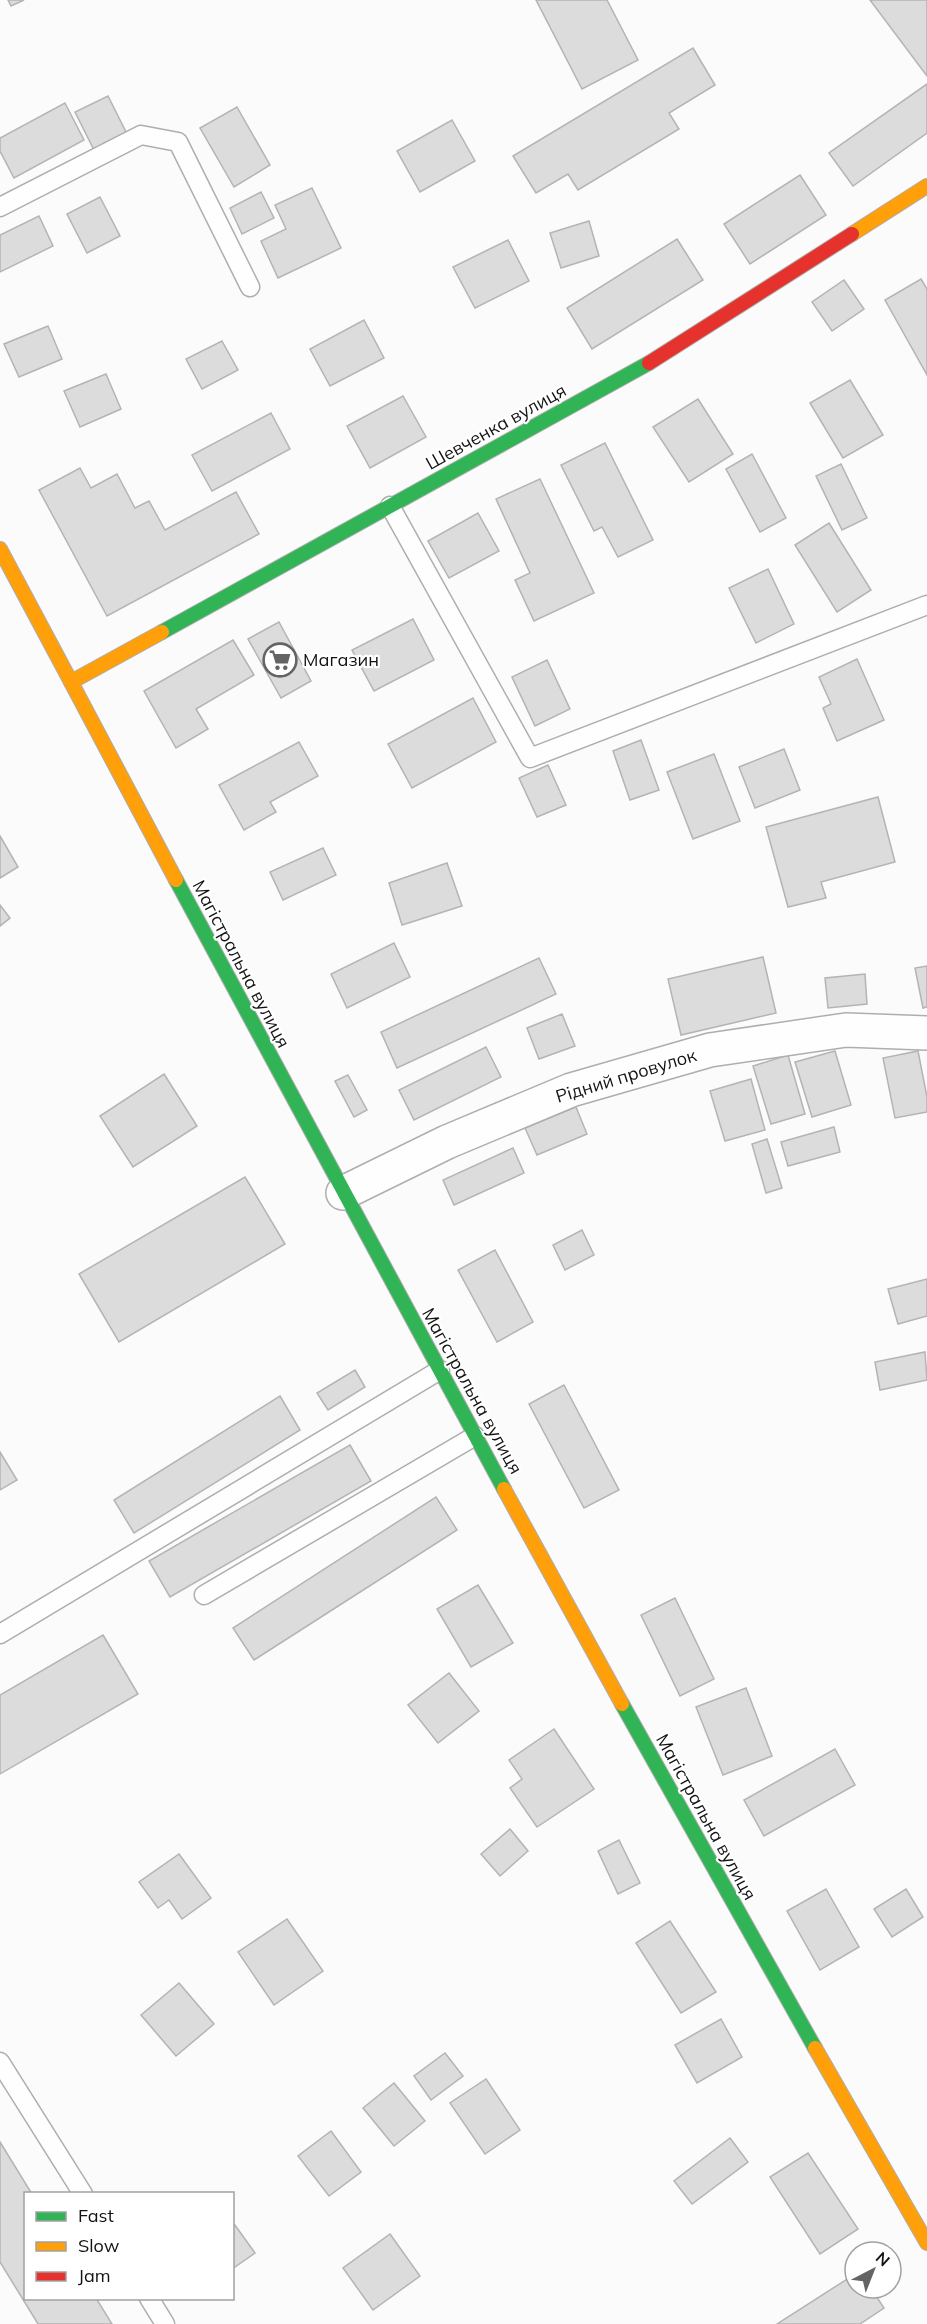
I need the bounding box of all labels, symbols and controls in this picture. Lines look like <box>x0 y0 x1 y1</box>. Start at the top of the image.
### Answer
street label: Шевченка вулиця <box>421 378 570 475</box>
supermarket icon: Магазин <box>262 642 298 678</box>
place label: Магазин <box>303 648 379 671</box>
street label: Магістральна вулиця <box>188 876 295 1051</box>
street label: Рідний провулок <box>553 1043 699 1108</box>
street label: Магістральна вулиця <box>417 1304 528 1478</box>
street label: Магістральна вулиця <box>651 1730 762 1904</box>
legend <box>24 2192 234 2300</box>
text: Fast <box>78 2204 114 2227</box>
text: Slow <box>78 2234 120 2257</box>
north arrow <box>843 2240 903 2300</box>
text: N <box>872 2247 894 2270</box>
text: Jam <box>78 2264 111 2287</box>

